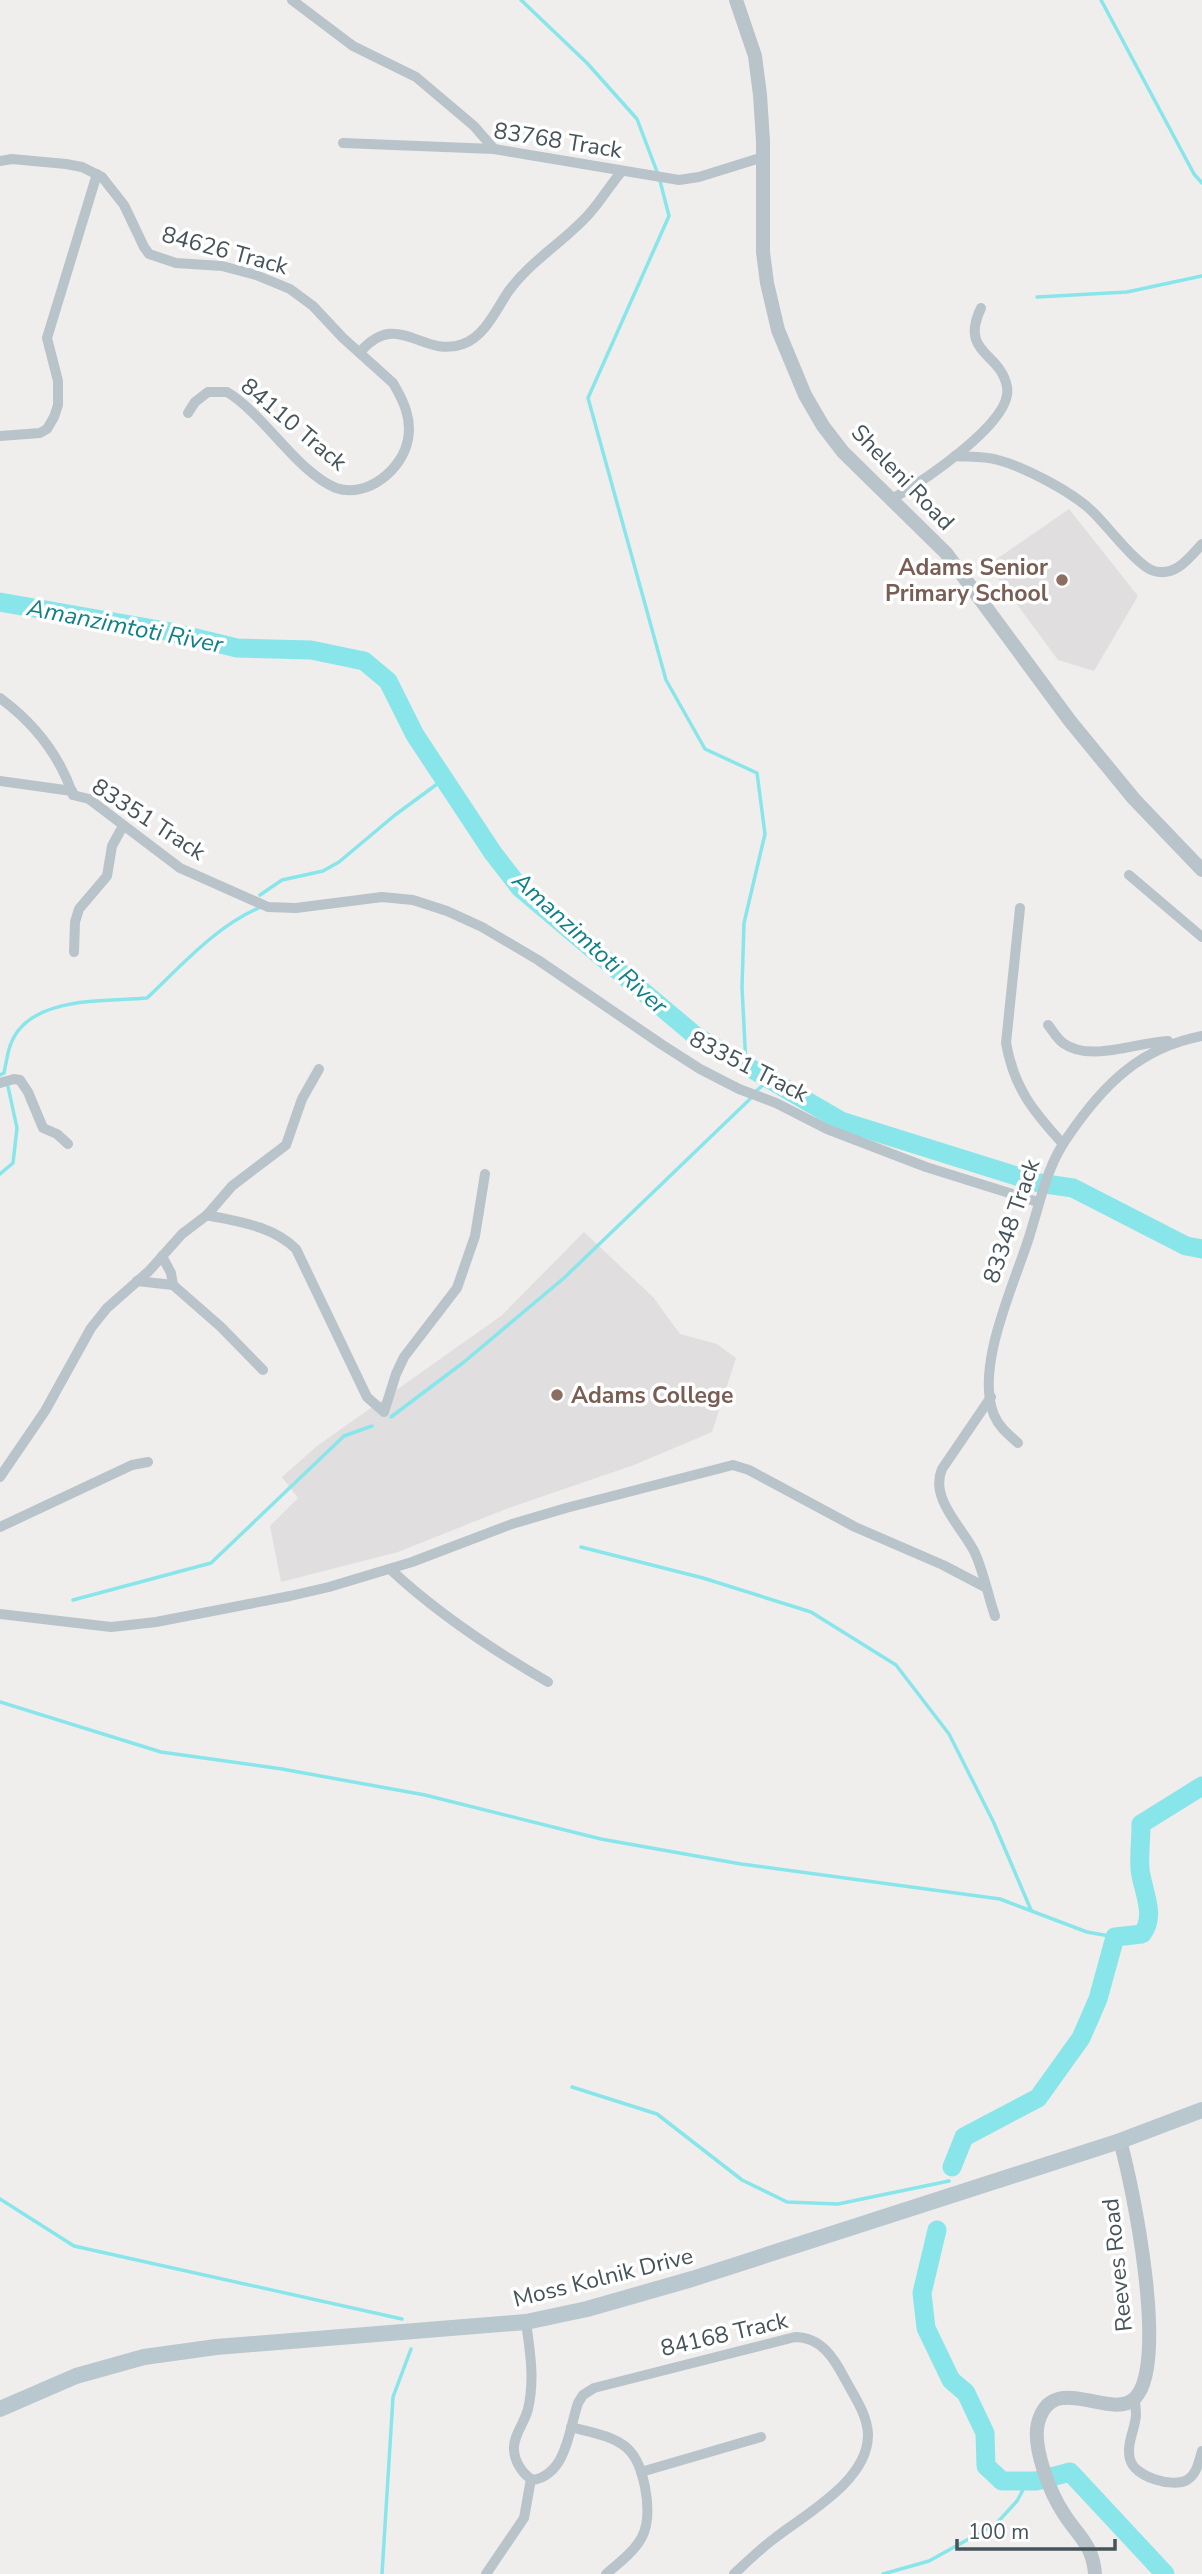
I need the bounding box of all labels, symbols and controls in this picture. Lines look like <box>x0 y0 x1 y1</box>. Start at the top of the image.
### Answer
street label: 83768 Track <box>492 115 625 166</box>
street label: 84626 Track <box>158 219 292 282</box>
street label: 84110 Track <box>234 371 354 478</box>
street label: Sheleni Road <box>844 418 961 537</box>
place label: Adams Senior Primary School <box>885 552 1049 609</box>
marker: Adams Senior Primary School <box>1054 572 1070 588</box>
water label: Amanzimtoti River <box>24 591 227 661</box>
street label: 83351 Track <box>86 771 212 868</box>
water label: Amanzimtoti River <box>505 864 675 1022</box>
street label: 83351 Track <box>684 1023 814 1110</box>
street label: 83348 Track <box>976 1154 1047 1287</box>
place label: Adams College <box>571 1380 733 1411</box>
marker: Adams College <box>549 1387 565 1403</box>
street label: Reeves Road <box>1095 2197 1140 2333</box>
street label: Moss Kolnik Drive <box>510 2240 696 2315</box>
street label: 84168 Track <box>658 2305 791 2364</box>
scale bar <box>957 2508 1114 2552</box>
text: 100 m <box>968 2518 1029 2546</box>

